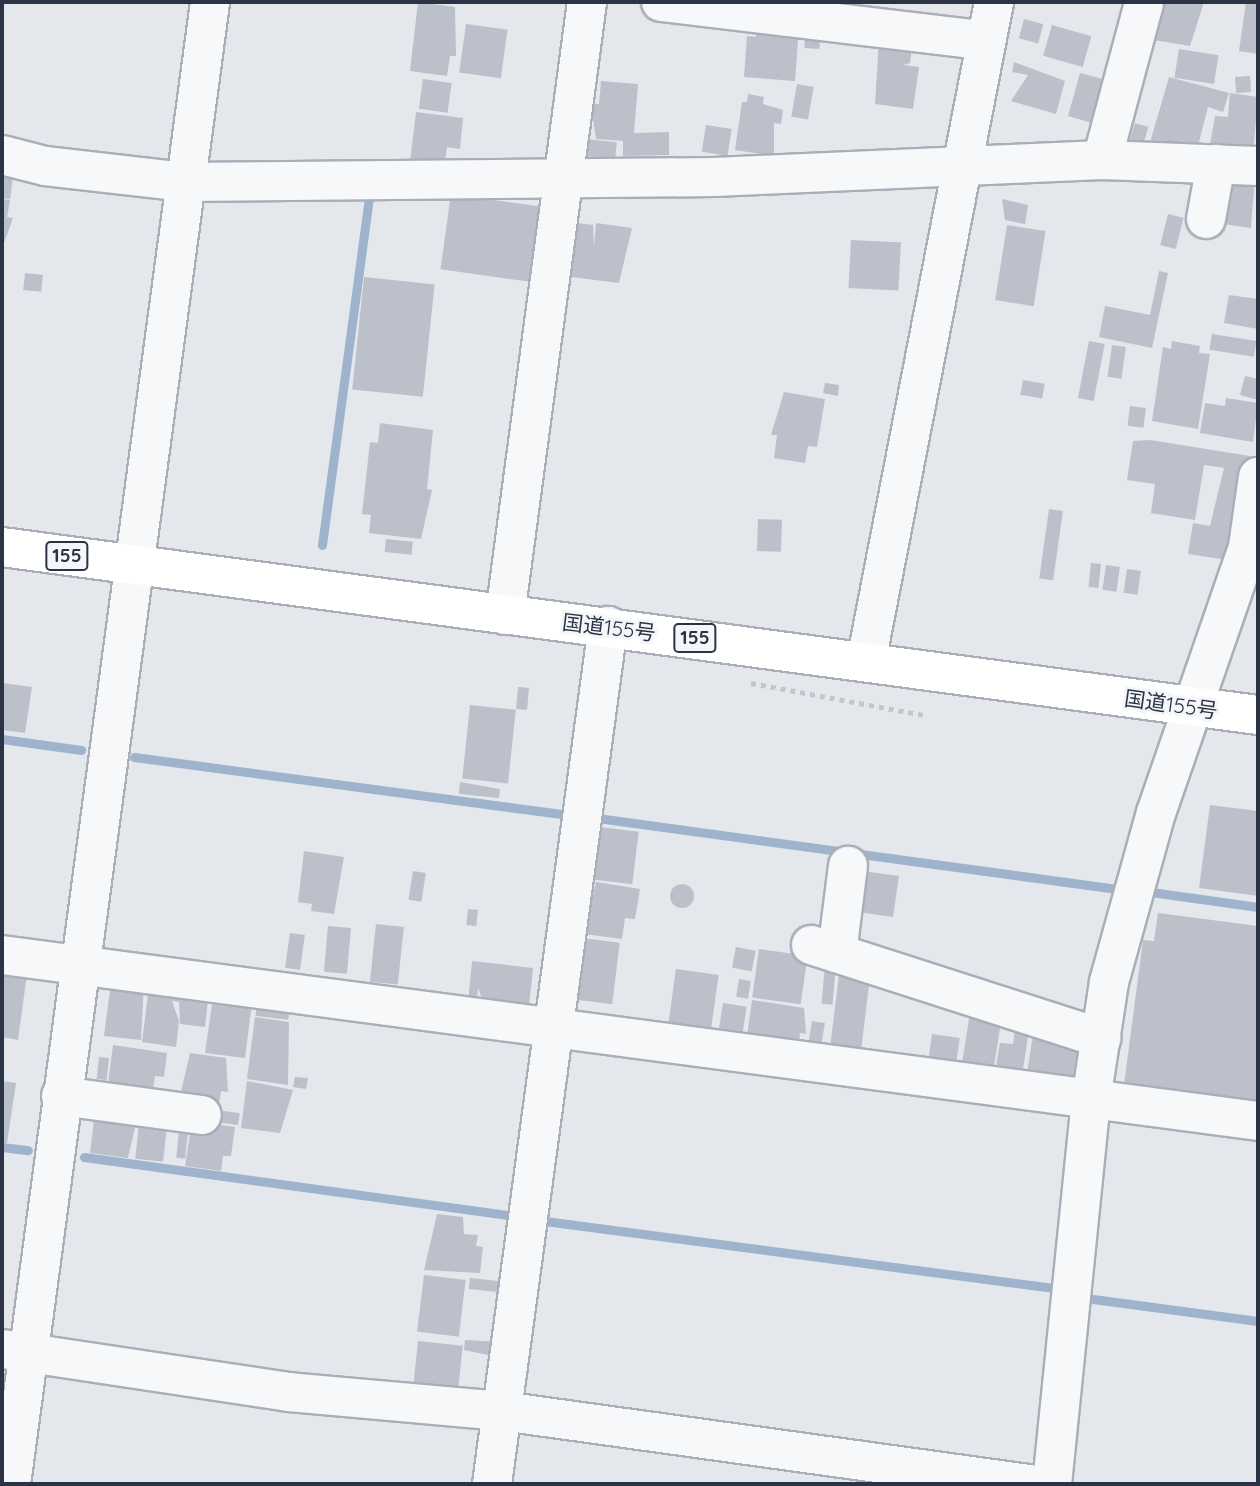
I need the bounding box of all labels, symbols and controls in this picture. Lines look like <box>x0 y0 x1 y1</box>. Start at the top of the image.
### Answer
road number: 155 <box>44 540 90 572</box>
street label: 国道155号 <box>561 609 657 645</box>
road number: 155 <box>672 622 718 653</box>
street label: 国道155号 <box>1123 685 1219 723</box>

